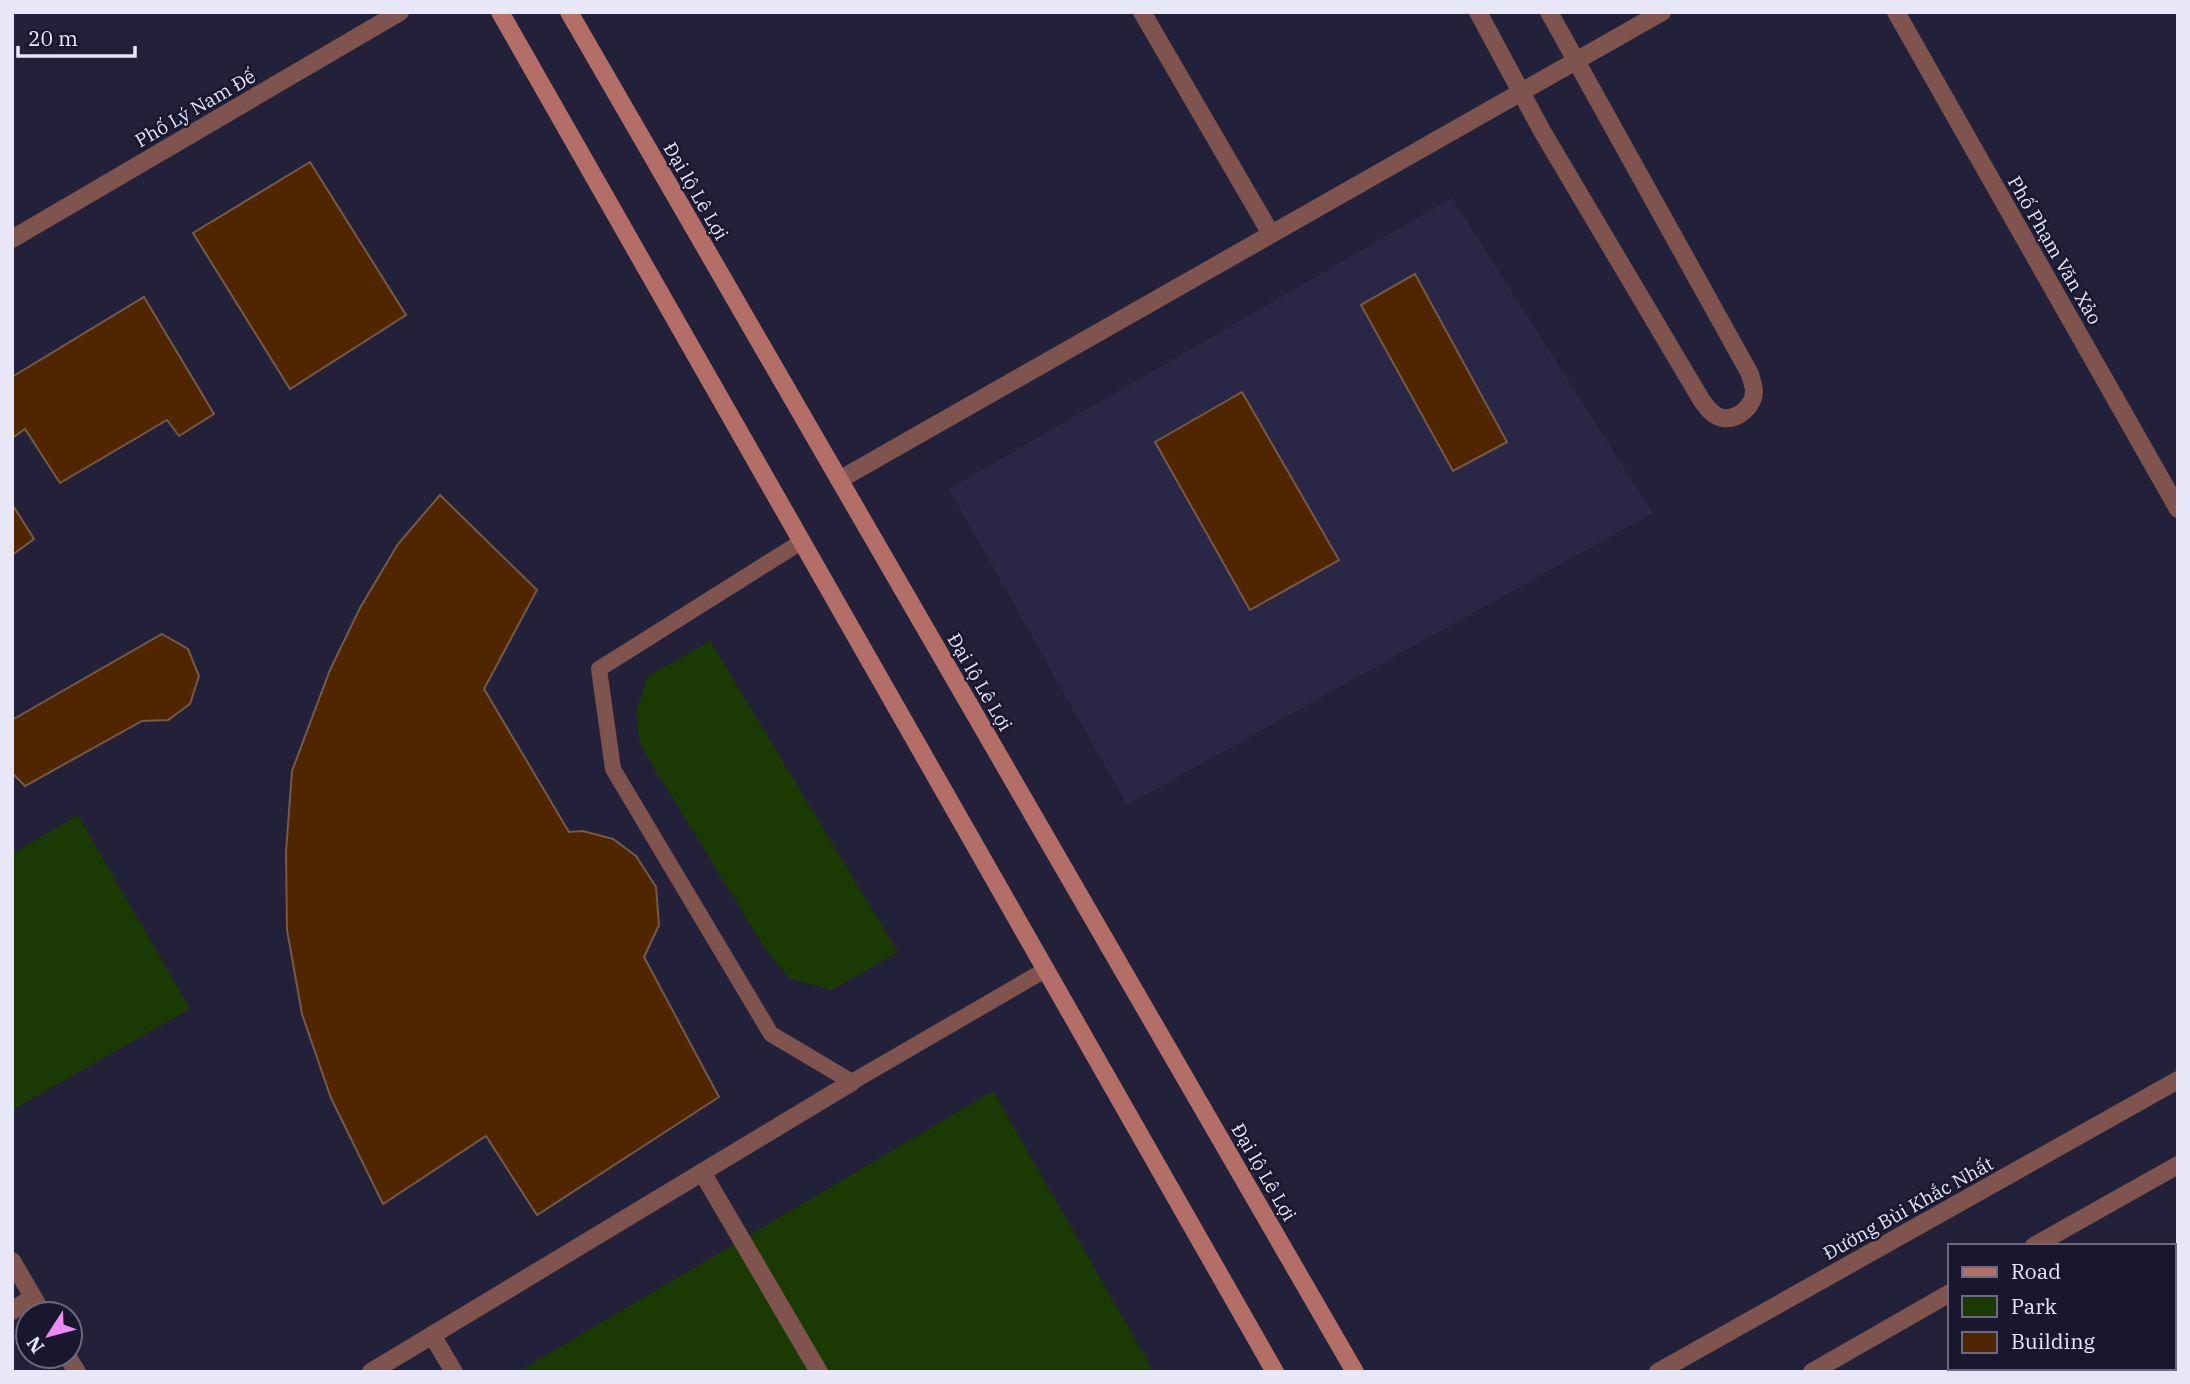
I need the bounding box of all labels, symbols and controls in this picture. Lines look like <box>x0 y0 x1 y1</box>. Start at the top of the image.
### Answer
scale bar <box>18 14 135 58</box>
text: 20 m <box>28 24 78 52</box>
street label: Phố Lý Nam Đế <box>130 64 260 152</box>
street label: Đại lộ Lê Lợi <box>658 138 734 244</box>
street label: Phố Phạm Văn Xảo <box>2003 172 2107 328</box>
street label: Đại lộ Lê Lợi <box>942 629 1018 735</box>
street label: Đại lộ Lê Lợi <box>1226 1119 1302 1225</box>
street label: Đường Bùi Khắc Nhất <box>1819 1151 1998 1265</box>
legend <box>1948 1244 2176 1370</box>
text: Road <box>2011 1257 2061 1285</box>
text: Park <box>2011 1292 2058 1320</box>
north arrow <box>14 1300 84 1370</box>
text: Building <box>2011 1327 2096 1355</box>
text: N <box>21 1332 49 1358</box>

